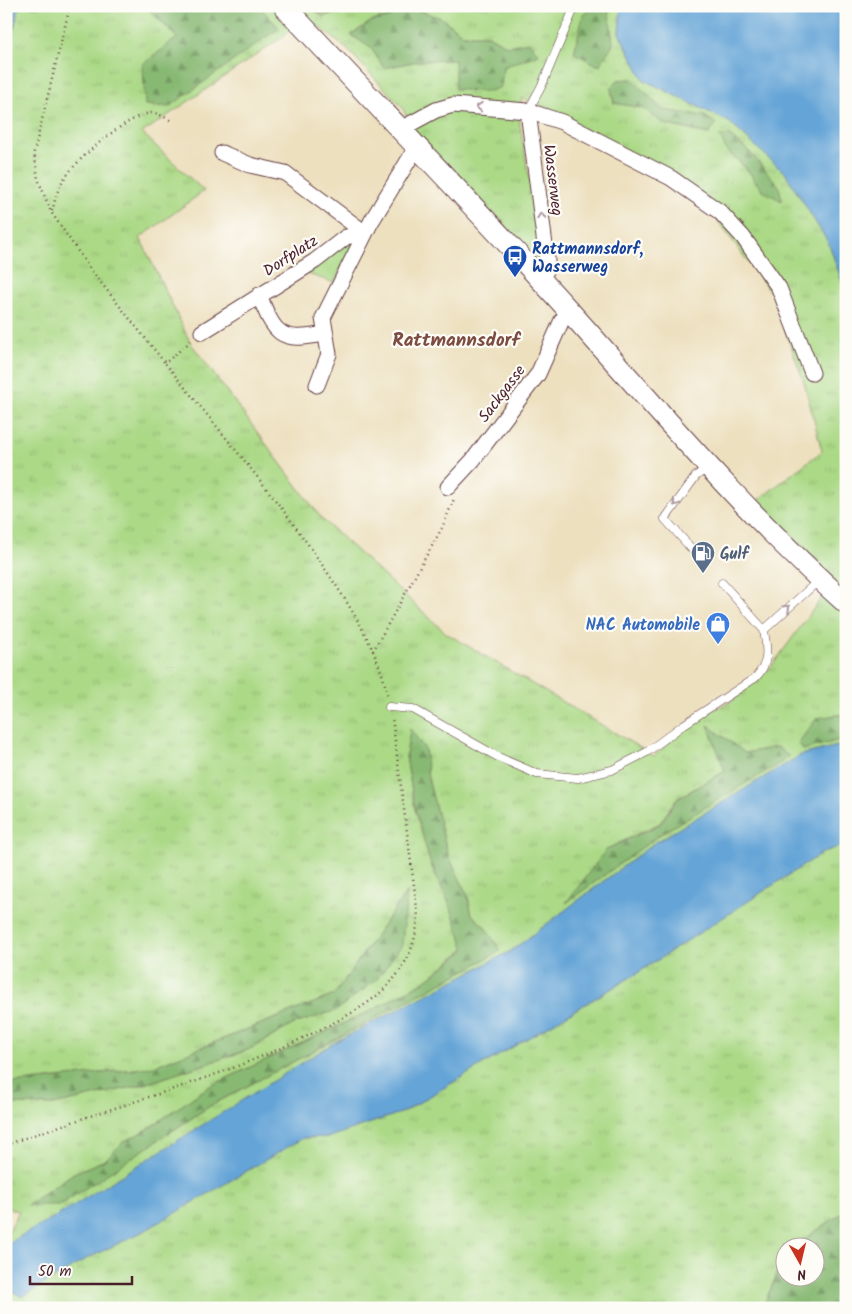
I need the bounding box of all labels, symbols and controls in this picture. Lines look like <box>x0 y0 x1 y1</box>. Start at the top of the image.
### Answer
one-way arrow <box>475 102 483 113</box>
street label: Wasserweg <box>536 143 569 217</box>
one-way arrow <box>536 212 547 220</box>
street label: Dorfplatz <box>258 229 323 283</box>
place label: Rattmannsdorf, Wasserweg <box>532 237 644 280</box>
bus stop icon: Rattmannsdorf, Wasserweg <box>502 244 528 278</box>
district label: Rattmannsdorf <box>392 326 521 356</box>
street label: Sackgasse <box>472 360 532 428</box>
one-way arrow <box>673 497 682 507</box>
fuel station icon: Gulf <box>690 540 716 574</box>
place label: Gulf <box>720 542 751 567</box>
one-way arrow <box>781 605 790 614</box>
shop icon: NAC Automobile <box>705 611 731 645</box>
place label: NAC Automobile <box>586 613 700 638</box>
north arrow <box>774 1236 824 1286</box>
scale bar <box>30 1254 132 1286</box>
text: 50 m <box>38 1260 72 1284</box>
text: N <box>796 1262 808 1285</box>

